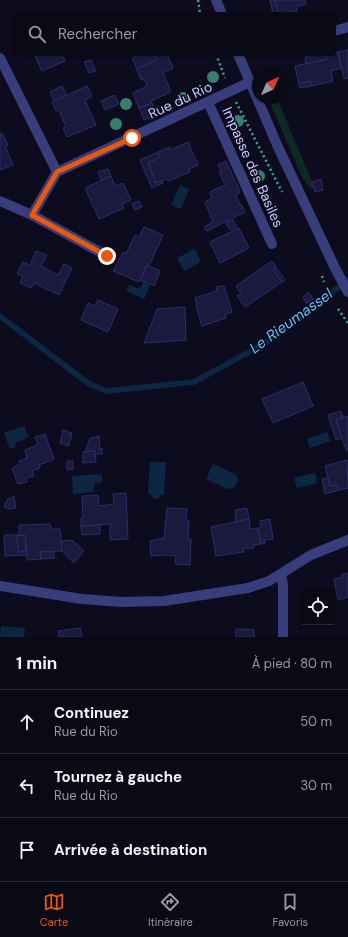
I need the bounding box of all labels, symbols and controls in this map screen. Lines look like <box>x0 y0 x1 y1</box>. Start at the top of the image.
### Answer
search box <box>12 12 336 56</box>
icon: search <box>26 23 48 45</box>
text: Rechercher <box>58 24 137 44</box>
north arrow <box>252 68 288 104</box>
street label: Rue du Rio <box>145 77 215 123</box>
street label: Impasse des Basiles <box>218 104 288 230</box>
route start <box>123 129 141 147</box>
route end <box>98 247 116 265</box>
water label: Le Rieumassel <box>245 284 337 358</box>
map controls <box>300 589 336 625</box>
button: locate <box>300 589 336 625</box>
text: 1 min <box>16 652 57 674</box>
text: À pied · 80 m <box>252 655 332 672</box>
text: Continuez <box>54 703 129 723</box>
icon: ahead <box>16 711 38 733</box>
text: 50 m <box>300 713 332 730</box>
text: Rue du Rio <box>54 723 118 740</box>
text: Tournez à gauche <box>54 767 182 787</box>
icon: left <box>16 775 38 797</box>
text: 30 m <box>300 777 332 794</box>
text: Rue du Rio <box>54 787 118 804</box>
icon: arrive <box>16 839 38 861</box>
text: Arrivée à destination <box>54 840 207 860</box>
tab: Carte <box>40 891 68 929</box>
tab: Itinéraire <box>148 891 193 929</box>
tab: Favoris <box>273 891 308 929</box>

